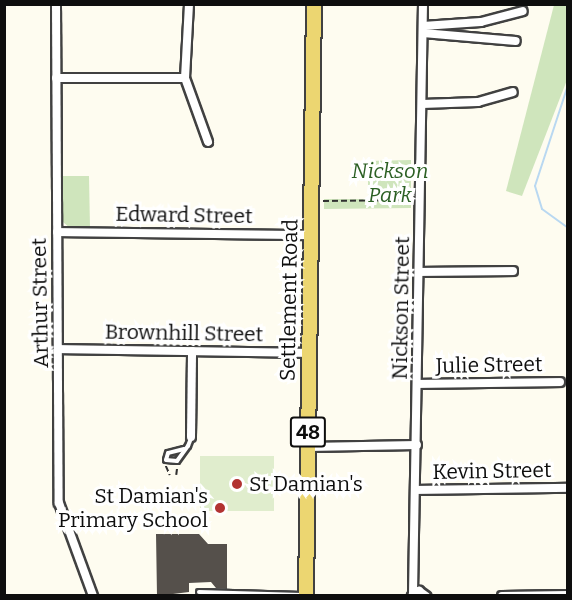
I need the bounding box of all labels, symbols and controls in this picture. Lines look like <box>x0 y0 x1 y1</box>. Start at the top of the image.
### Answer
park label: Nickson Park <box>352 158 428 208</box>
street label: Edward Street <box>115 201 253 229</box>
street label: Settlement Road <box>275 219 303 381</box>
street label: Nickson Street <box>387 236 415 380</box>
street label: Arthur Street <box>26 238 54 368</box>
street label: Brownhill Street <box>105 319 263 347</box>
street label: Julie Street <box>435 351 543 379</box>
road number: 48 <box>288 415 328 449</box>
street label: Kevin Street <box>432 457 552 485</box>
place label: St Damian's <box>249 471 363 497</box>
marker: St Damian's <box>230 477 244 491</box>
place label: St Damian's Primary School <box>58 483 208 533</box>
marker: St Damian's Primary School <box>213 501 227 515</box>

